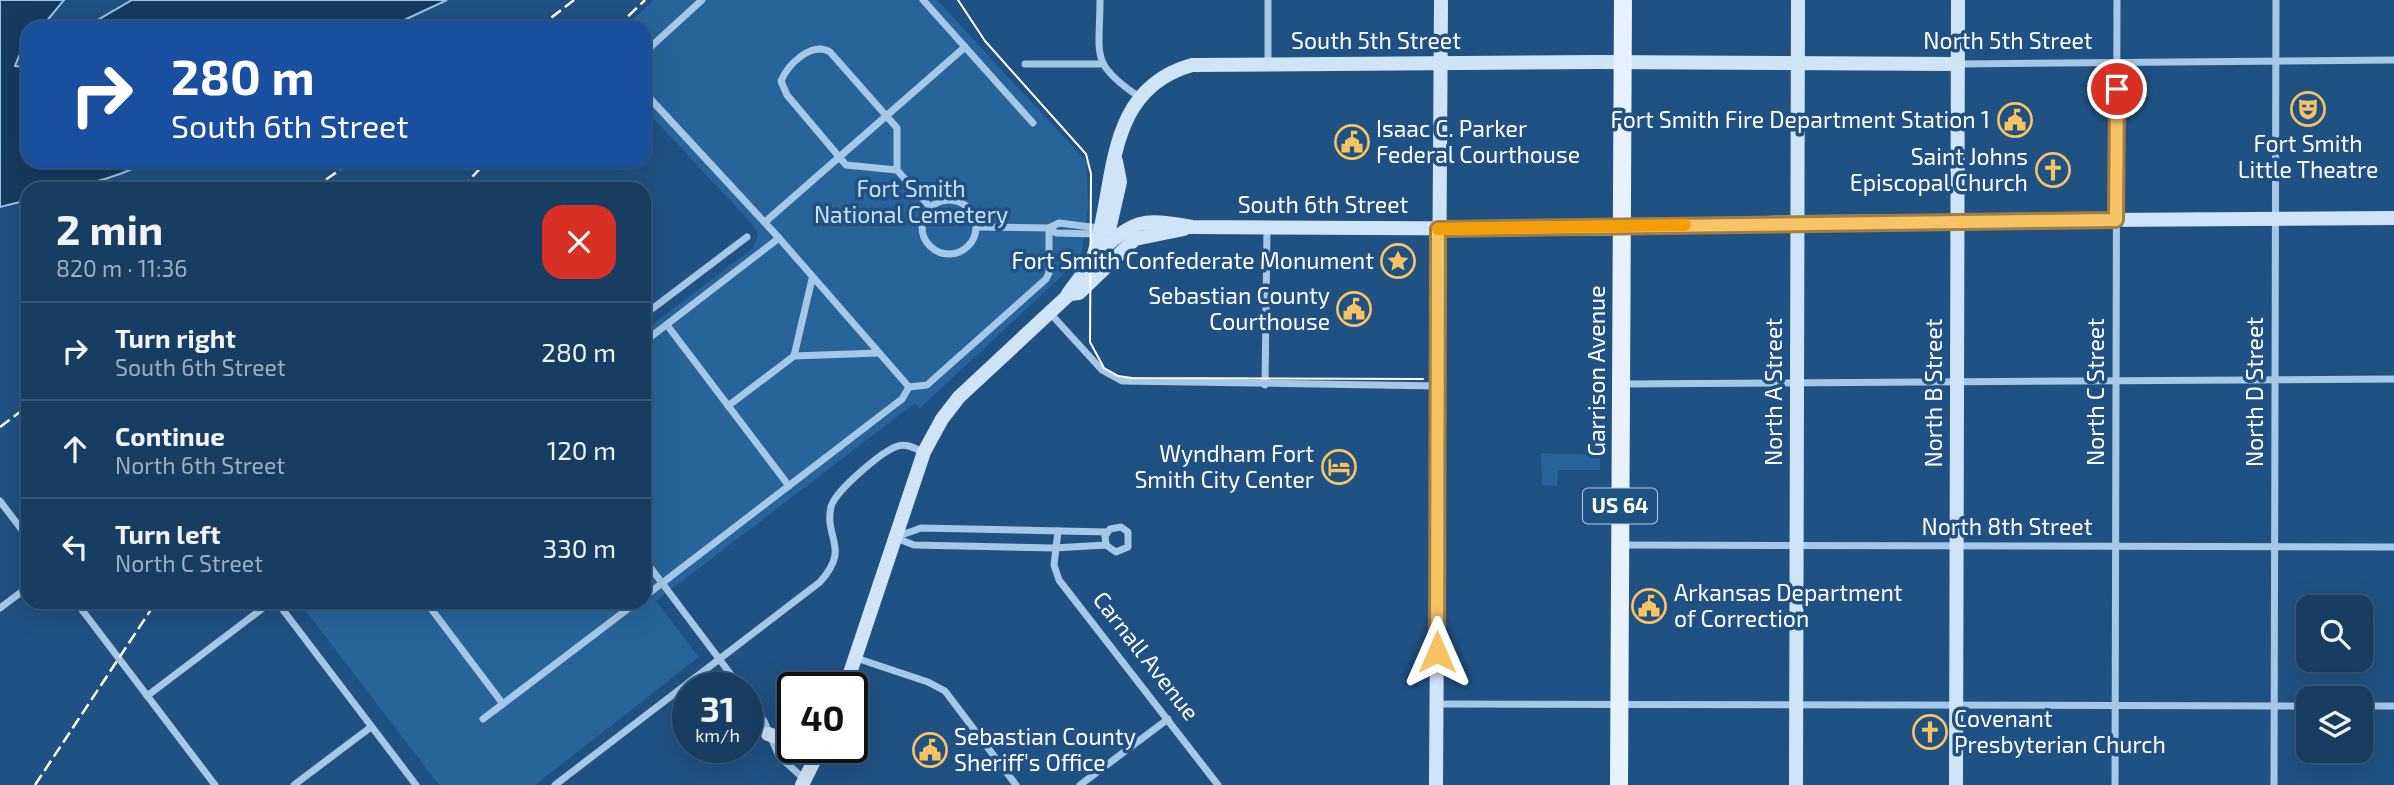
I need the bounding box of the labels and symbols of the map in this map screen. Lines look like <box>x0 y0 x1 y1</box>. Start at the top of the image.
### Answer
street label: South 5th Street <box>1291 26 1461 54</box>
street label: North 5th Street <box>1923 26 2093 54</box>
pin <box>2087 59 2147 119</box>
theatre icon: Fort Smith Little Theatre <box>2289 90 2327 128</box>
public building icon: Fort Smith Fire Department Station 1 <box>1996 101 2034 139</box>
place label: Fort Smith Fire Department Station 1 <box>1611 105 1990 133</box>
place label: Isaac C. Parker Federal Courthouse <box>1376 114 1580 168</box>
public building icon: Isaac C. Parker Federal Courthouse <box>1333 123 1371 161</box>
place label: Fort Smith Little Theatre <box>2238 129 2378 183</box>
place label: Saint Johns Episcopal Church <box>1850 142 2028 196</box>
church icon: Saint Johns Episcopal Church <box>2034 151 2072 189</box>
park label: Fort Smith National Cemetery <box>814 174 1008 228</box>
street label: South 6th Street <box>1238 190 1409 218</box>
place icon: Fort Smith Confederate Monument <box>1379 242 1417 280</box>
place label: Fort Smith Confederate Monument <box>1011 246 1374 274</box>
place label: Sebastian County Courthouse <box>1148 281 1330 335</box>
street label: Garrison Avenue <box>1582 286 1610 456</box>
public building icon: Sebastian County Courthouse <box>1335 290 1373 328</box>
street label: North D Street <box>2240 317 2268 467</box>
street label: North A Street <box>1759 318 1787 466</box>
street label: North B Street <box>1919 318 1947 468</box>
street label: North C Street <box>2081 318 2109 466</box>
place label: Wyndham Fort Smith City Center <box>1134 439 1314 493</box>
hotel icon: Wyndham Fort Smith City Center <box>1320 448 1358 486</box>
road number: US 64 <box>1583 489 1657 524</box>
street label: North 8th Street <box>1922 512 2093 540</box>
place label: Arkansas Department of Correction <box>1674 578 1903 632</box>
street label: Carnall Avenue <box>1088 585 1206 725</box>
public building icon: Arkansas Department of Correction <box>1630 587 1668 625</box>
position arrow <box>1400 615 1474 689</box>
speed limit sign: 40 <box>777 672 868 763</box>
place label: Covenant Presbyterian Church <box>1954 704 2166 758</box>
church icon: Covenant Presbyterian Church <box>1911 713 1949 751</box>
place label: Sebastian County Sheriff's Office <box>954 722 1136 776</box>
public building icon: Sebastian County Sheriff's Office <box>911 731 949 769</box>

